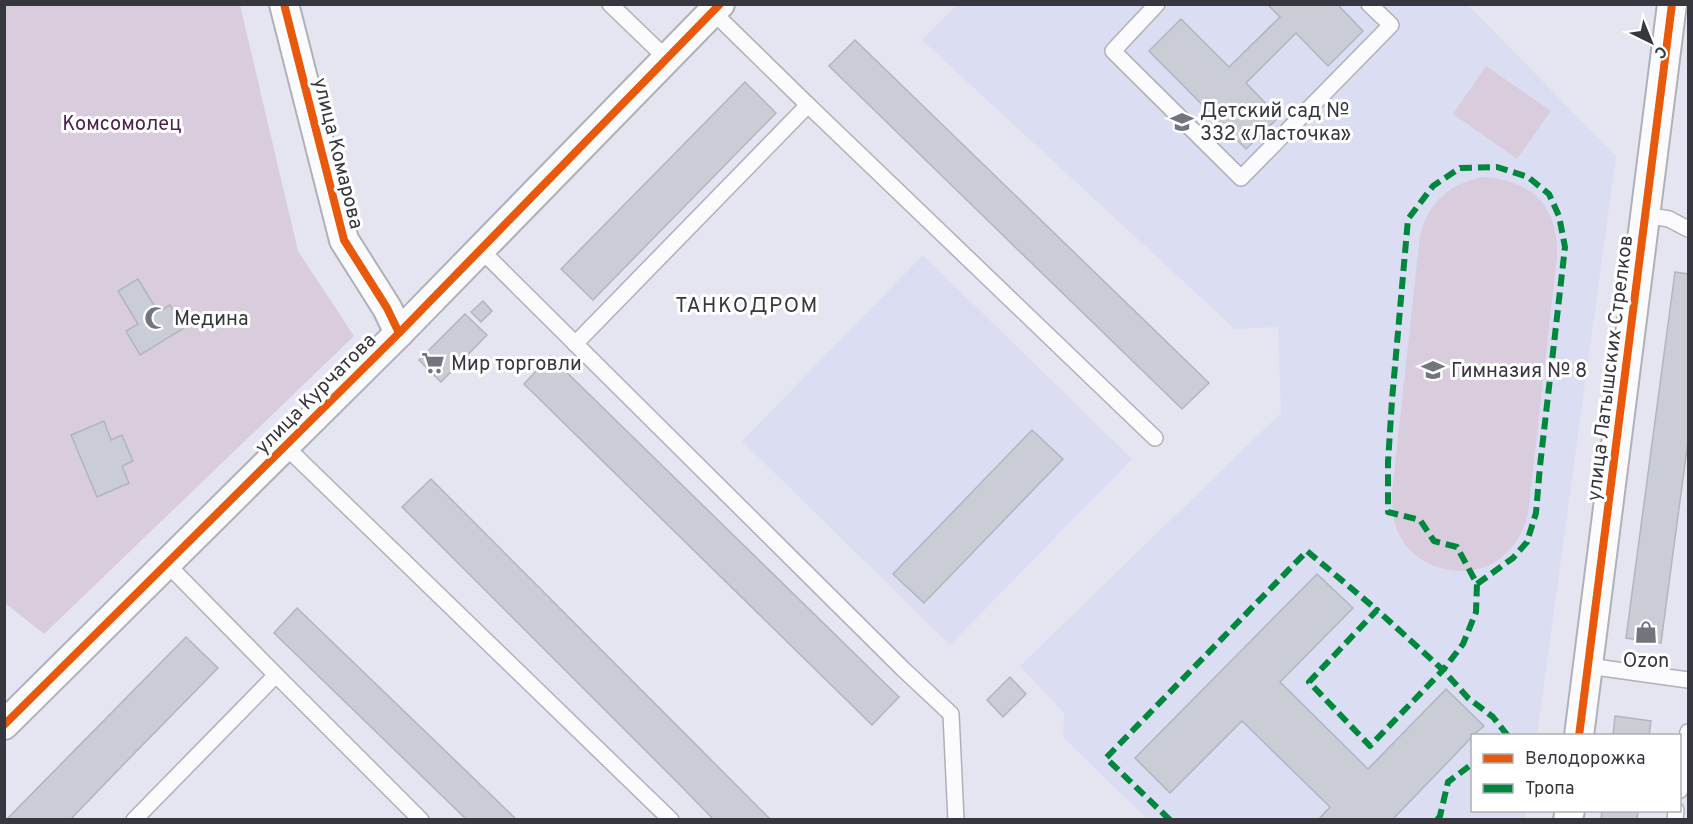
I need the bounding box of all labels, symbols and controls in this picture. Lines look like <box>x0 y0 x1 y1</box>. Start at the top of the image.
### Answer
north arrow <box>1621 12 1681 72</box>
text: С <box>1649 41 1670 62</box>
street label: улица Комарова <box>306 75 368 232</box>
place label: Детский сад № 332 «Ласточка» <box>1200 99 1351 148</box>
school or university icon: Детский сад № 332 «Ласточка» <box>1169 109 1195 135</box>
park label: Комсомолец <box>62 112 182 138</box>
street label: улица Латышских Стрелков <box>1582 234 1640 503</box>
district label: ТАНКОДРОМ <box>675 293 819 320</box>
mosque icon: Медина <box>143 305 169 331</box>
place label: Медина <box>174 307 249 333</box>
street label: улица Курчатова <box>250 328 383 461</box>
supermarket icon: Мир торговли <box>420 350 446 376</box>
place label: Мир торговли <box>451 352 582 378</box>
school or university icon: Гимназия № 8 <box>1420 357 1446 383</box>
place label: Гимназия № 8 <box>1451 359 1587 385</box>
shop icon: Ozon <box>1633 619 1659 645</box>
place label: Ozon <box>1623 649 1669 675</box>
legend <box>1471 734 1681 812</box>
text: Велодорожка <box>1525 748 1645 771</box>
text: Тропа <box>1525 778 1574 801</box>

